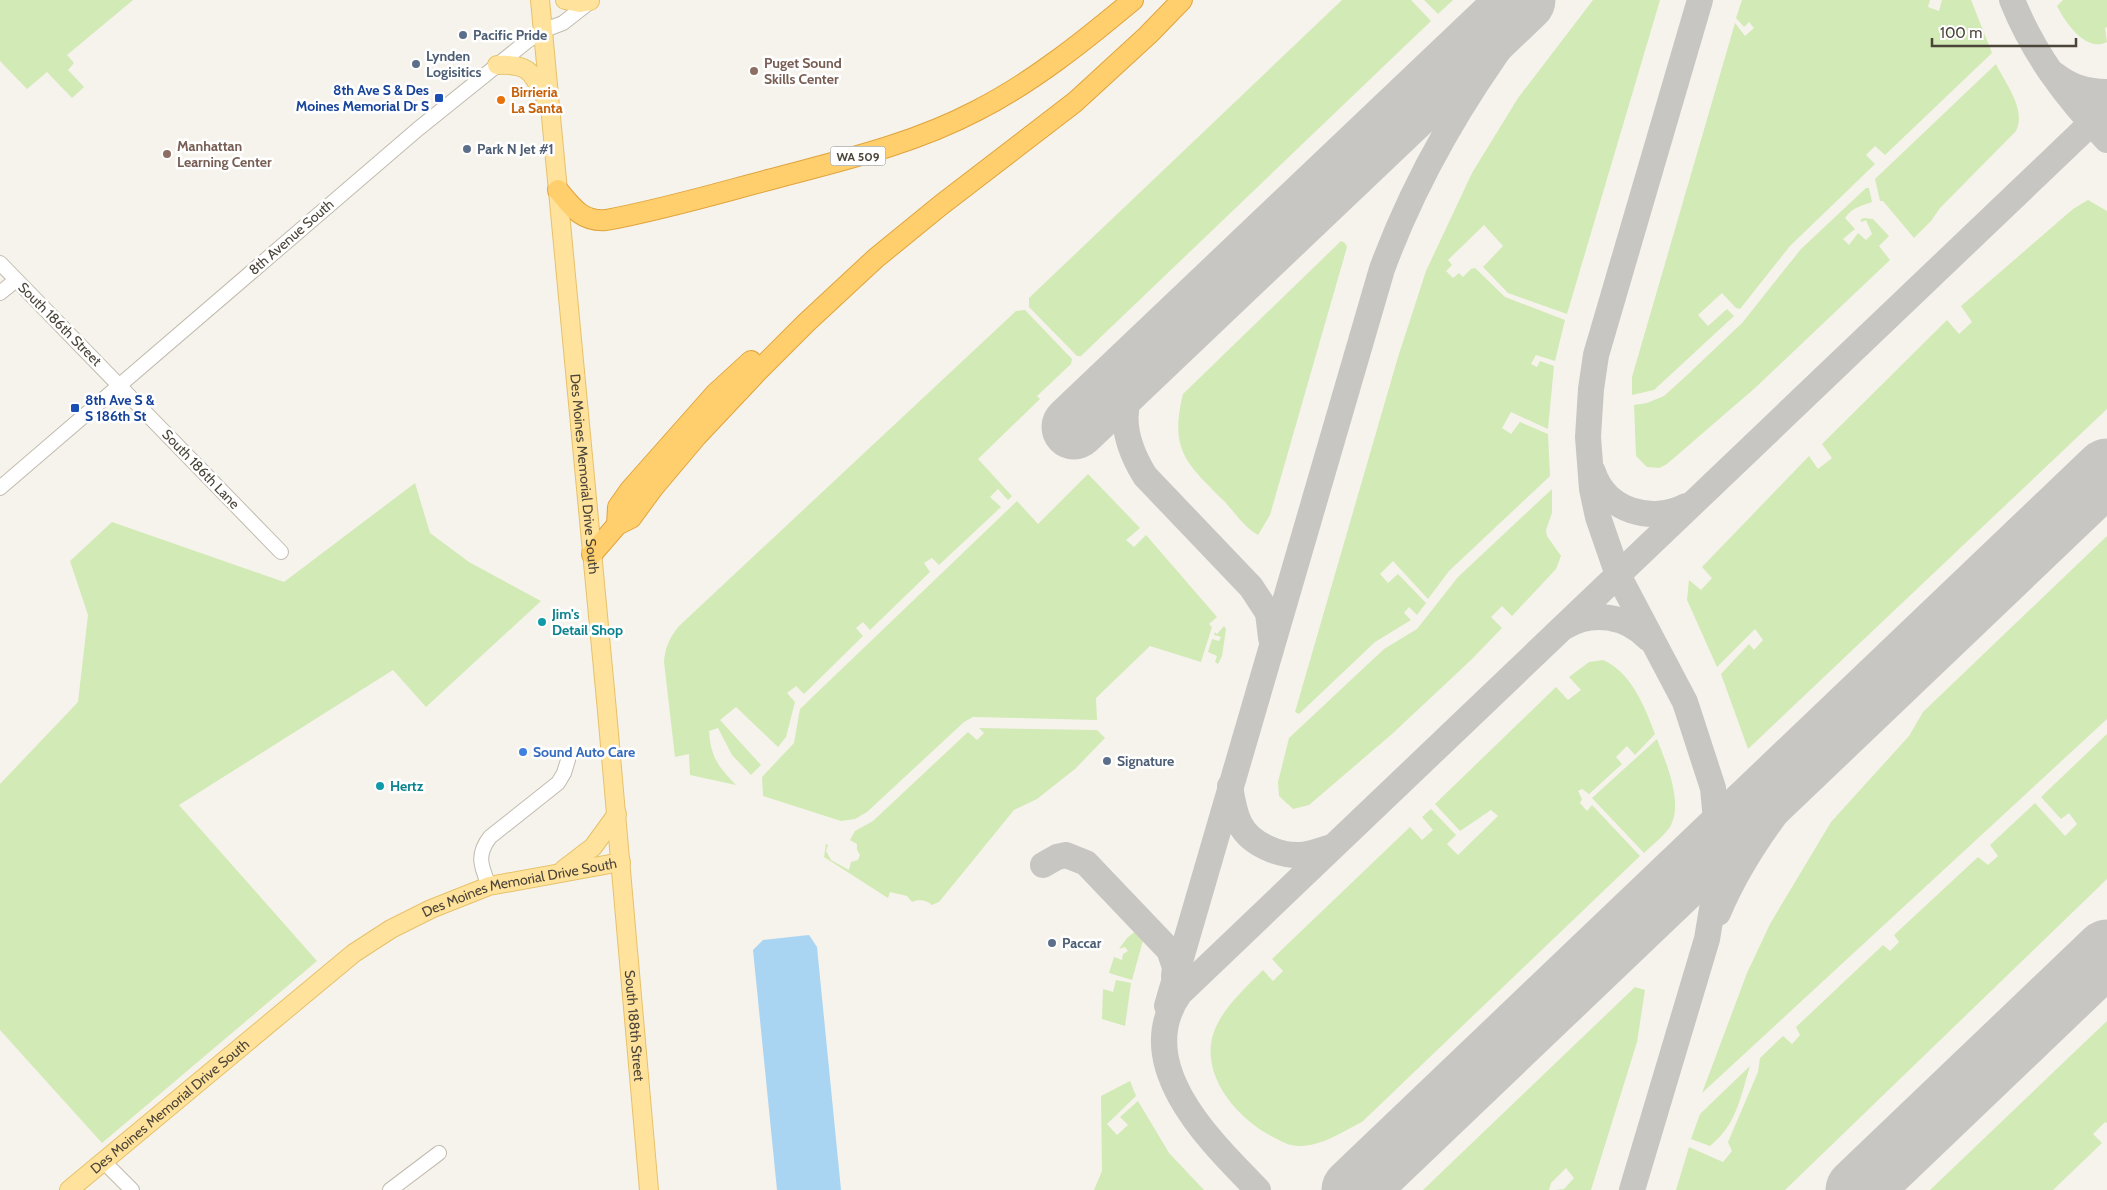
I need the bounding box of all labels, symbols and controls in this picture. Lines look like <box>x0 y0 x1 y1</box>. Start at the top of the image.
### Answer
scale bar <box>1932 15 2076 47</box>
text: 100 m <box>1940 24 1982 42</box>
place label: Pacific Pride <box>473 26 547 44</box>
marker: Pacific Pride <box>457 29 469 41</box>
place label: Lynden Logisitics <box>426 47 481 81</box>
place label: Puget Sound Skills Center <box>764 54 842 88</box>
marker: Lynden Logisitics <box>410 58 422 70</box>
marker: Puget Sound Skills Center <box>748 65 760 77</box>
place label: 8th Ave S & Des Moines Memorial Dr S <box>296 81 429 115</box>
place label: Birrieria La Santa <box>511 83 563 117</box>
marker: 8th Ave S & Des Moines Memorial Dr S <box>433 92 445 104</box>
marker: Birrieria La Santa <box>495 94 507 106</box>
place label: Manhattan Learning Center <box>177 137 272 171</box>
place label: Park N Jet #1 <box>477 140 554 158</box>
marker: Park N Jet #1 <box>461 143 473 155</box>
road number: WA 509 <box>830 146 886 166</box>
marker: Manhattan Learning Center <box>161 148 173 160</box>
street label: 8th Avenue South <box>245 195 337 279</box>
street label: South 186th Street <box>14 278 106 370</box>
street label: Des Moines Memorial Drive South <box>566 373 603 575</box>
place label: 8th Ave S & S 186th St <box>85 391 155 425</box>
marker: 8th Ave S & S 186th St <box>69 402 81 414</box>
street label: South 186th Lane <box>158 425 244 513</box>
place label: Jim's Detail Shop <box>551 605 623 639</box>
marker: Jim's Detail Shop <box>536 616 548 628</box>
place label: Sound Auto Care <box>533 743 635 761</box>
marker: Sound Auto Care <box>517 746 529 758</box>
place label: Signature <box>1117 752 1174 770</box>
marker: Signature <box>1101 755 1113 767</box>
place label: Hertz <box>390 777 424 795</box>
marker: Hertz <box>374 780 386 792</box>
street label: Des Moines Memorial Drive South <box>419 854 618 921</box>
place label: Paccar <box>1062 934 1102 952</box>
marker: Paccar <box>1046 937 1058 949</box>
street label: South 188th Street <box>621 969 648 1082</box>
street label: Des Moines Memorial Drive South <box>87 1035 253 1177</box>

